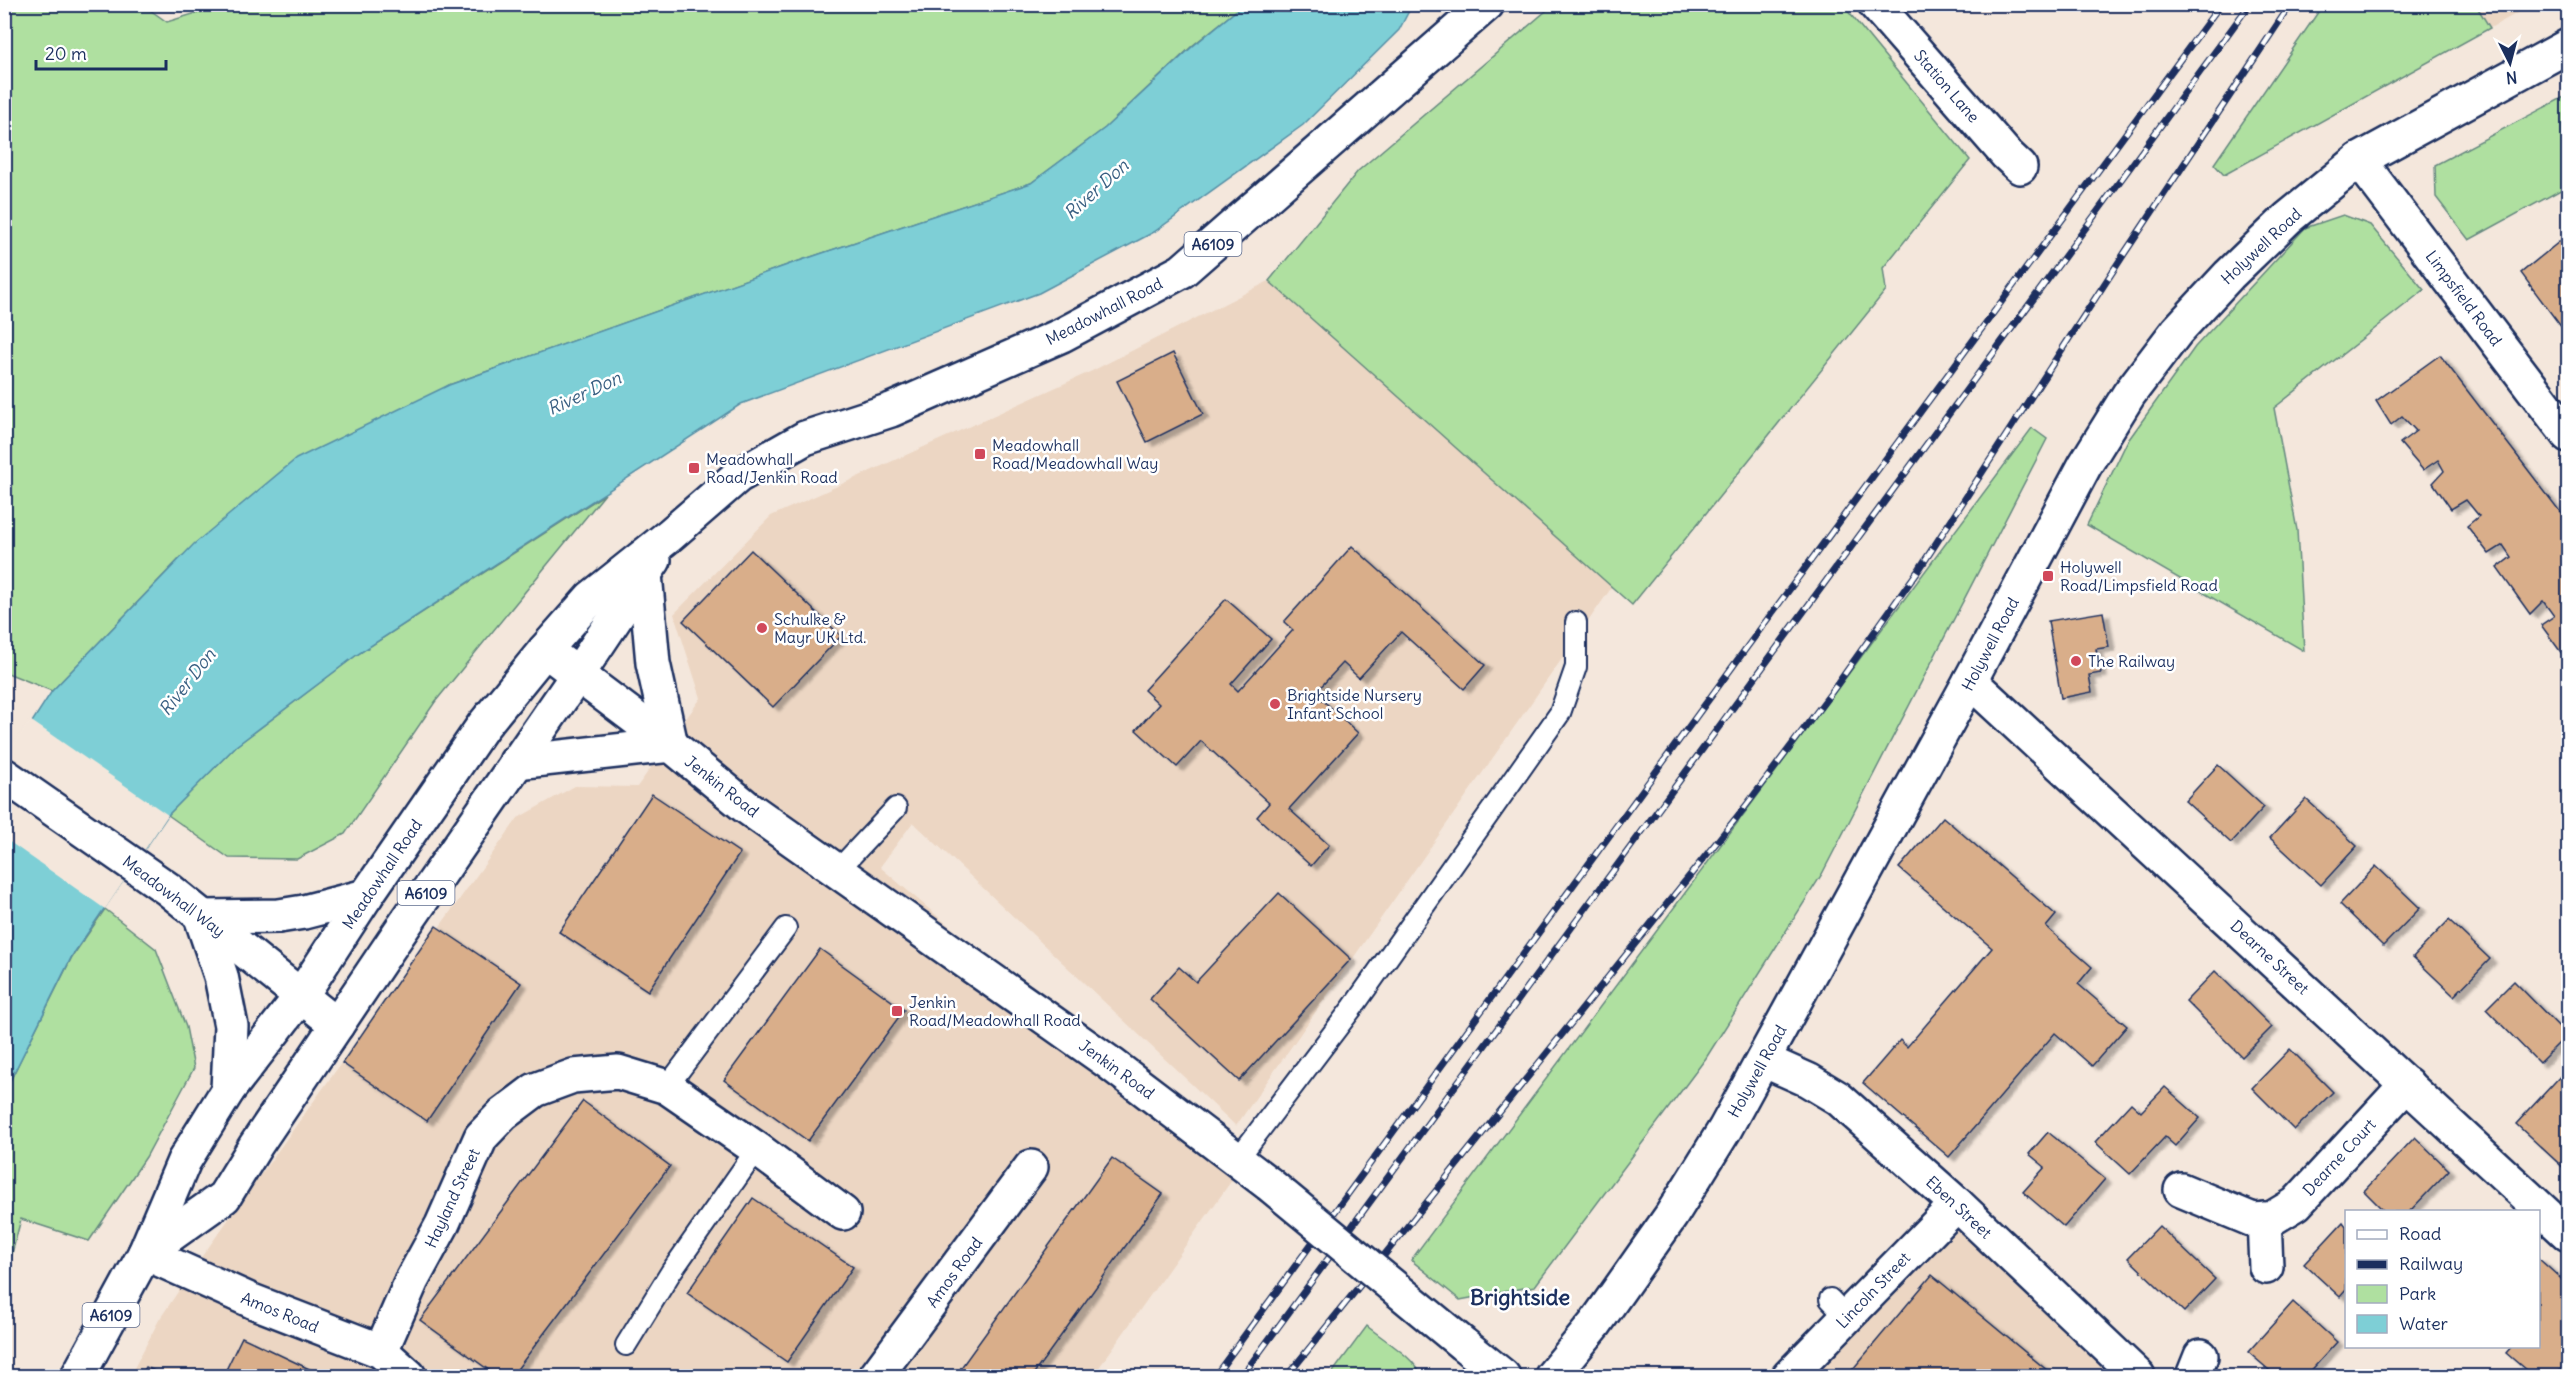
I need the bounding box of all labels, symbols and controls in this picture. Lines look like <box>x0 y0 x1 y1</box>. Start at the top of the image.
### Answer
scale bar <box>36 33 166 71</box>
north arrow <box>2480 33 2540 93</box>
text: 20 m <box>45 42 87 65</box>
street label: Station Lane <box>1910 46 1984 126</box>
text: N <box>2505 67 2518 88</box>
water label: River Don <box>1059 154 1133 224</box>
street label: Holywell Road <box>2217 204 2305 288</box>
road number: A6109 <box>1184 232 1242 256</box>
street label: Limpsfield Road <box>2422 246 2506 350</box>
street label: Meadowhall Road <box>1042 273 1166 349</box>
water label: River Don <box>543 366 625 420</box>
place label: Meadowhall Road/Meadowhall Way <box>992 435 1158 473</box>
marker: Meadowhall Road/Meadowhall Way <box>973 447 987 461</box>
place label: Meadowhall Road/Jenkin Road <box>706 449 838 487</box>
marker: Meadowhall Road/Jenkin Road <box>687 461 701 475</box>
place label: Holywell Road/Limpsfield Road <box>2060 557 2218 595</box>
marker: Holywell Road/Limpsfield Road <box>2041 569 2055 583</box>
street label: Holywell Road <box>1957 594 2023 694</box>
place label: Schulke & Mayr UK Ltd. <box>774 609 866 647</box>
marker: Schulke & Mayr UK Ltd. <box>755 621 769 635</box>
water label: River Don <box>154 643 221 720</box>
place label: The Railway <box>2088 651 2175 671</box>
marker: The Railway <box>2069 654 2083 668</box>
place label: Brightside Nursery Infant School <box>1287 685 1422 723</box>
marker: Brightside Nursery Infant School <box>1268 697 1282 711</box>
street label: Jenkin Road <box>681 751 763 821</box>
street label: Meadowhall Road <box>338 815 426 933</box>
street label: Meadowhall Way <box>119 851 229 941</box>
road number: A6109 <box>398 881 454 905</box>
street label: Dearne Street <box>2227 916 2314 999</box>
place label: Jenkin Road/Meadowhall Road <box>909 992 1081 1030</box>
marker: Jenkin Road/Meadowhall Road <box>890 1004 904 1018</box>
street label: Holywell Road <box>1723 1021 1791 1121</box>
street label: Jenkin Road <box>1075 1035 1159 1103</box>
street label: Dearne Court <box>2298 1114 2380 1200</box>
street label: Hayland Street <box>420 1144 484 1251</box>
street label: Eben Street <box>1922 1172 1996 1243</box>
legend <box>2345 1210 2540 1348</box>
text: Road <box>2399 1222 2442 1245</box>
street label: Amos Road <box>922 1233 986 1311</box>
street label: Lincoln Street <box>1832 1247 1915 1332</box>
text: Railway <box>2399 1252 2463 1275</box>
text: Park <box>2399 1282 2436 1305</box>
district label: Brightside <box>1470 1283 1570 1311</box>
street label: Amos Road <box>238 1287 322 1337</box>
road number: A6109 <box>82 1303 140 1327</box>
text: Water <box>2399 1312 2449 1335</box>

